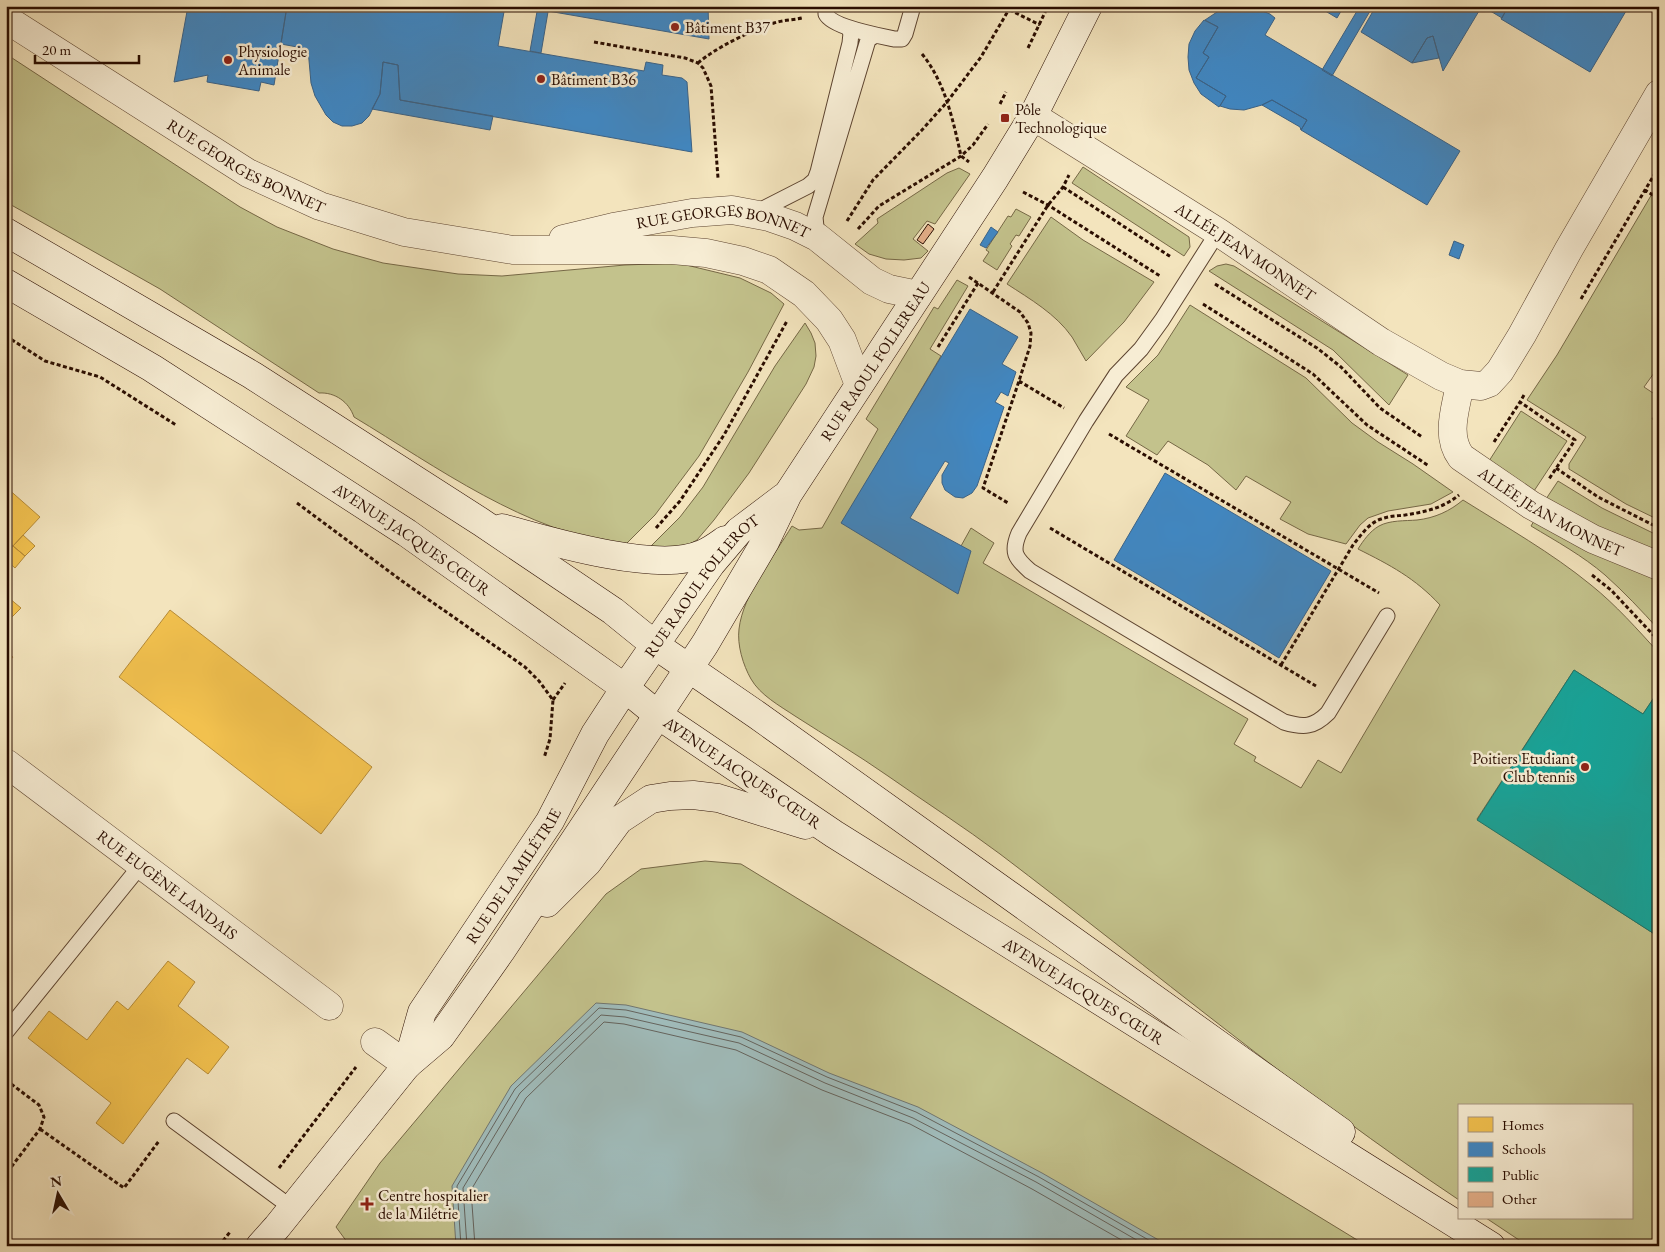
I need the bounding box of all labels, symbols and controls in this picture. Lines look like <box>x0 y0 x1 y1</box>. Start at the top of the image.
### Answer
place label: Bâtiment B37 <box>685 17 770 38</box>
marker: Bâtiment B37 <box>669 21 681 33</box>
scale bar <box>35 32 139 64</box>
text: 20 m <box>42 40 71 59</box>
place label: Physiologie Animale <box>237 41 307 80</box>
marker: Physiologie Animale <box>222 54 234 66</box>
place label: Bâtiment B36 <box>551 69 636 90</box>
marker: Bâtiment B36 <box>535 73 547 85</box>
place label: Pôle Technologique <box>1015 99 1107 138</box>
marker: Pôle Technologique <box>999 112 1011 124</box>
street label: RUE GEORGES BONNET <box>163 114 329 218</box>
street label: ALLÉE JEAN MONNET <box>1170 197 1320 306</box>
street label: RUE GEORGES BONNET <box>634 199 814 243</box>
street label: RUE RAOUL FOLLEREAU <box>815 277 935 445</box>
street label: ALLÉE JEAN MONNET <box>1474 461 1627 561</box>
street label: AVENUE JACQUES CŒUR <box>328 477 495 600</box>
street label: RUE RAOUL FOLLEROT <box>639 509 763 661</box>
street label: AVENUE JACQUES CŒUR <box>659 711 826 833</box>
place label: Poitiers Etudiant Club tennis <box>1472 748 1575 787</box>
marker: Poitiers Etudiant Club tennis <box>1579 761 1591 773</box>
street label: RUE DE LA MILÉTRIE <box>460 804 565 947</box>
street label: RUE EUGÈNE LANDAIS <box>93 825 242 944</box>
street label: AVENUE JACQUES CŒUR <box>998 932 1169 1049</box>
legend <box>1458 1104 1632 1220</box>
text: Homes <box>1502 1115 1544 1134</box>
text: Schools <box>1502 1139 1546 1158</box>
text: Public <box>1502 1165 1539 1184</box>
north arrow <box>32 1170 82 1220</box>
text: N <box>49 1171 64 1191</box>
place label: Centre hospitalier de la Milétrie <box>378 1185 489 1224</box>
text: Other <box>1502 1189 1537 1208</box>
marker: Centre hospitalier de la Milétrie <box>360 1197 374 1211</box>

